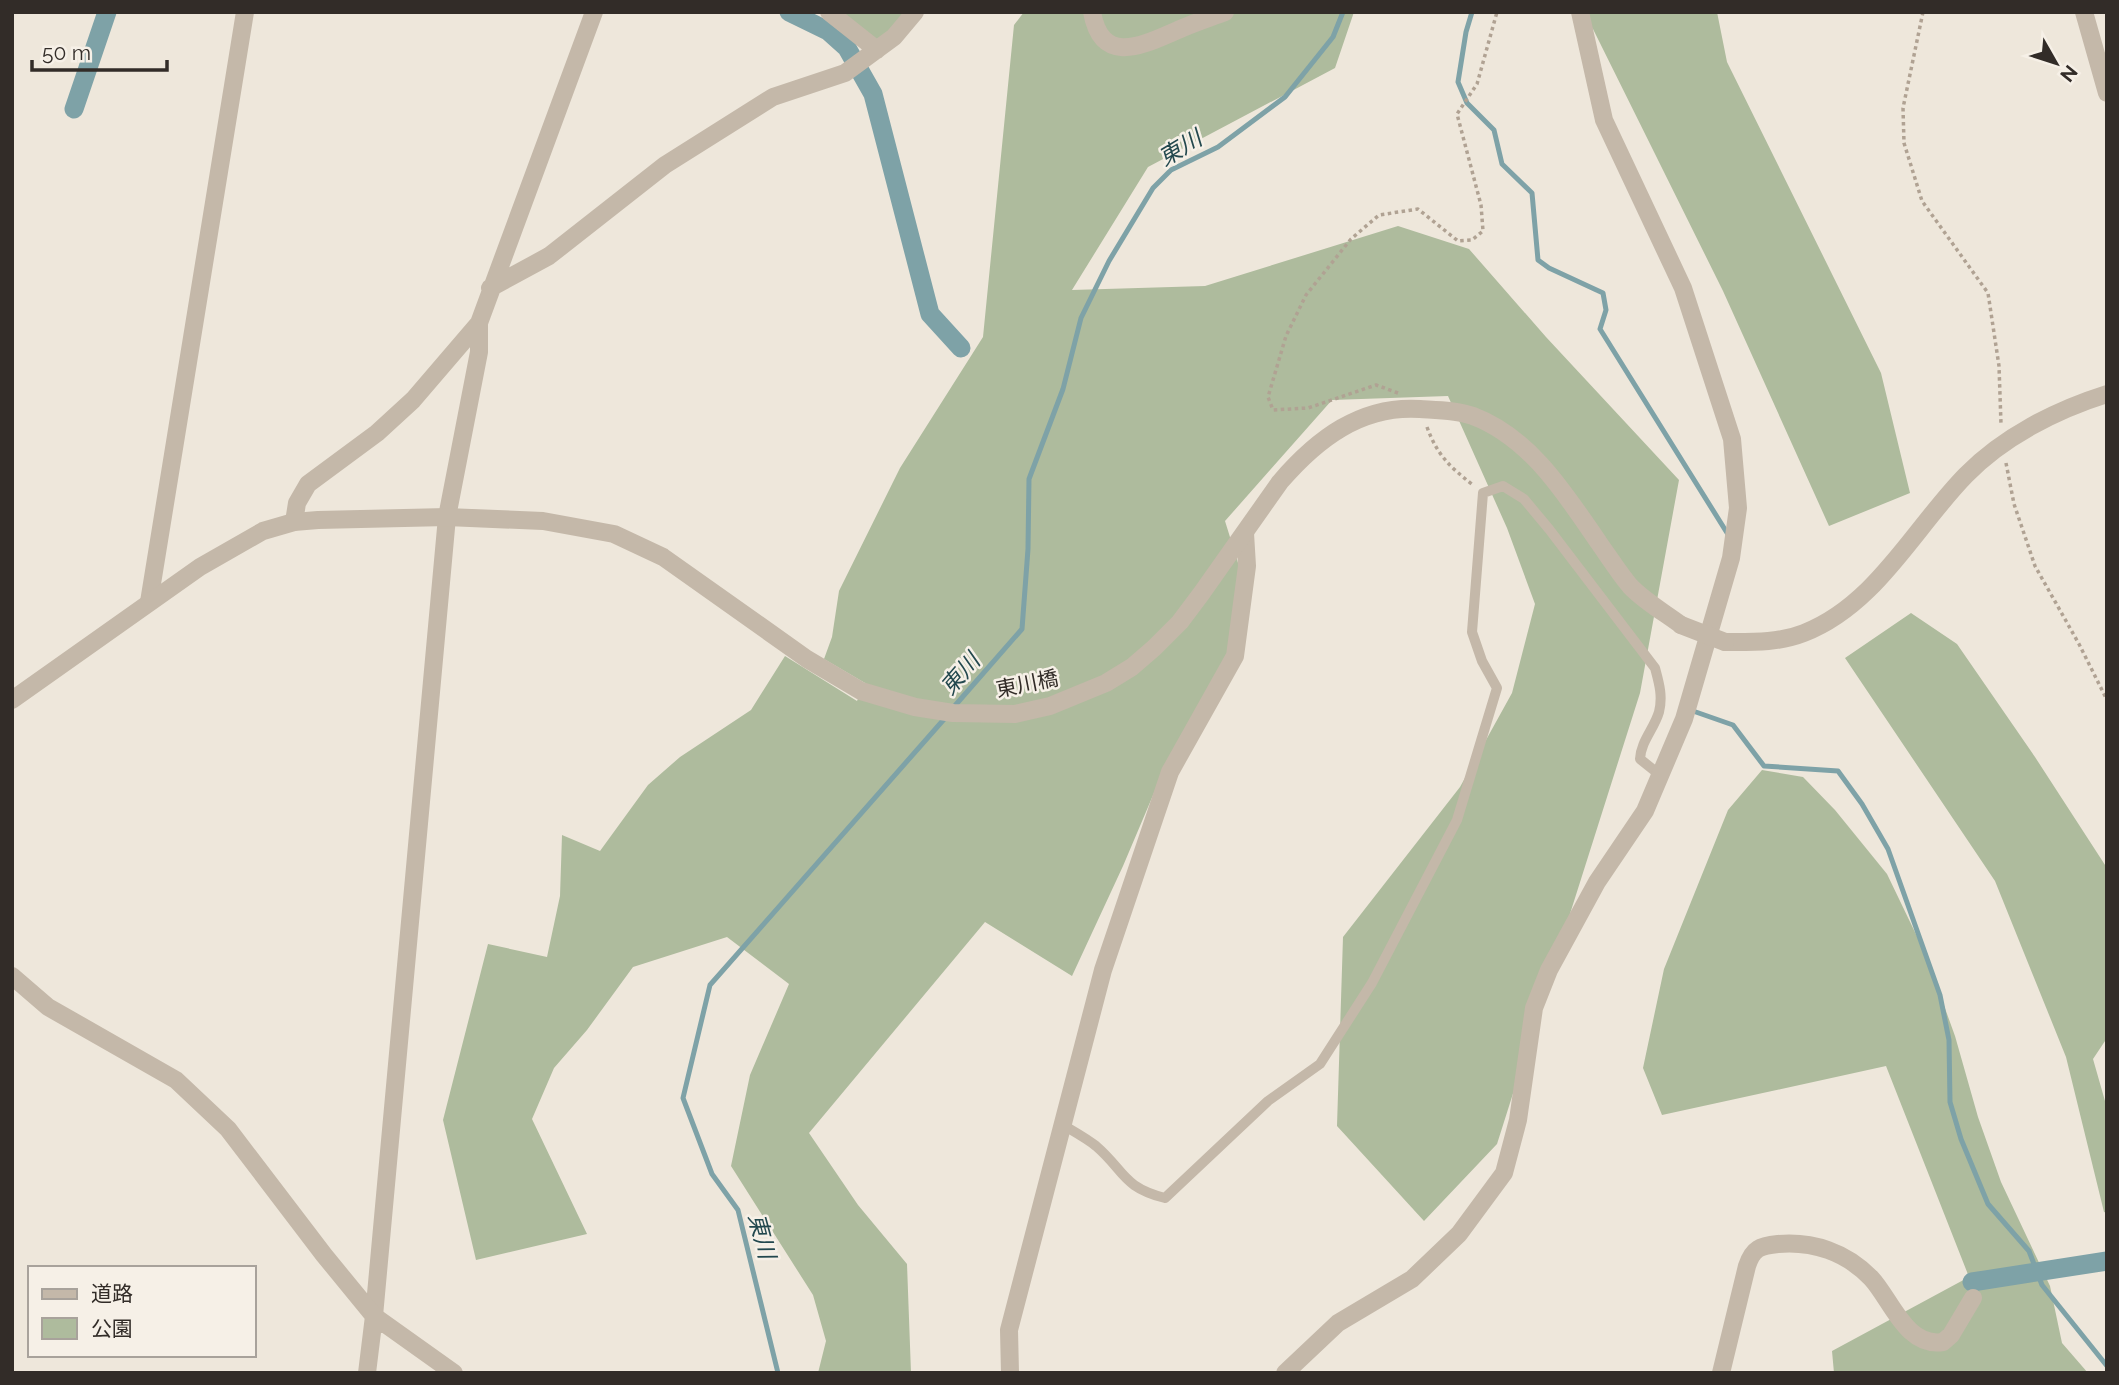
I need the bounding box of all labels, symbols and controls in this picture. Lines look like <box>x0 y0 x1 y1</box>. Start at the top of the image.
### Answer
scale bar <box>32 28 166 72</box>
north arrow <box>2021 28 2091 98</box>
text: 50 m <box>42 40 91 65</box>
text: N <box>2056 61 2082 86</box>
water label: 東川 <box>1153 123 1209 171</box>
water label: 東川 <box>934 645 987 700</box>
street label: 東川橋 <box>994 665 1060 702</box>
water label: 東川 <box>743 1210 782 1264</box>
legend <box>28 1266 256 1357</box>
text: 道路 <box>91 1281 133 1306</box>
text: 公園 <box>91 1316 133 1341</box>

